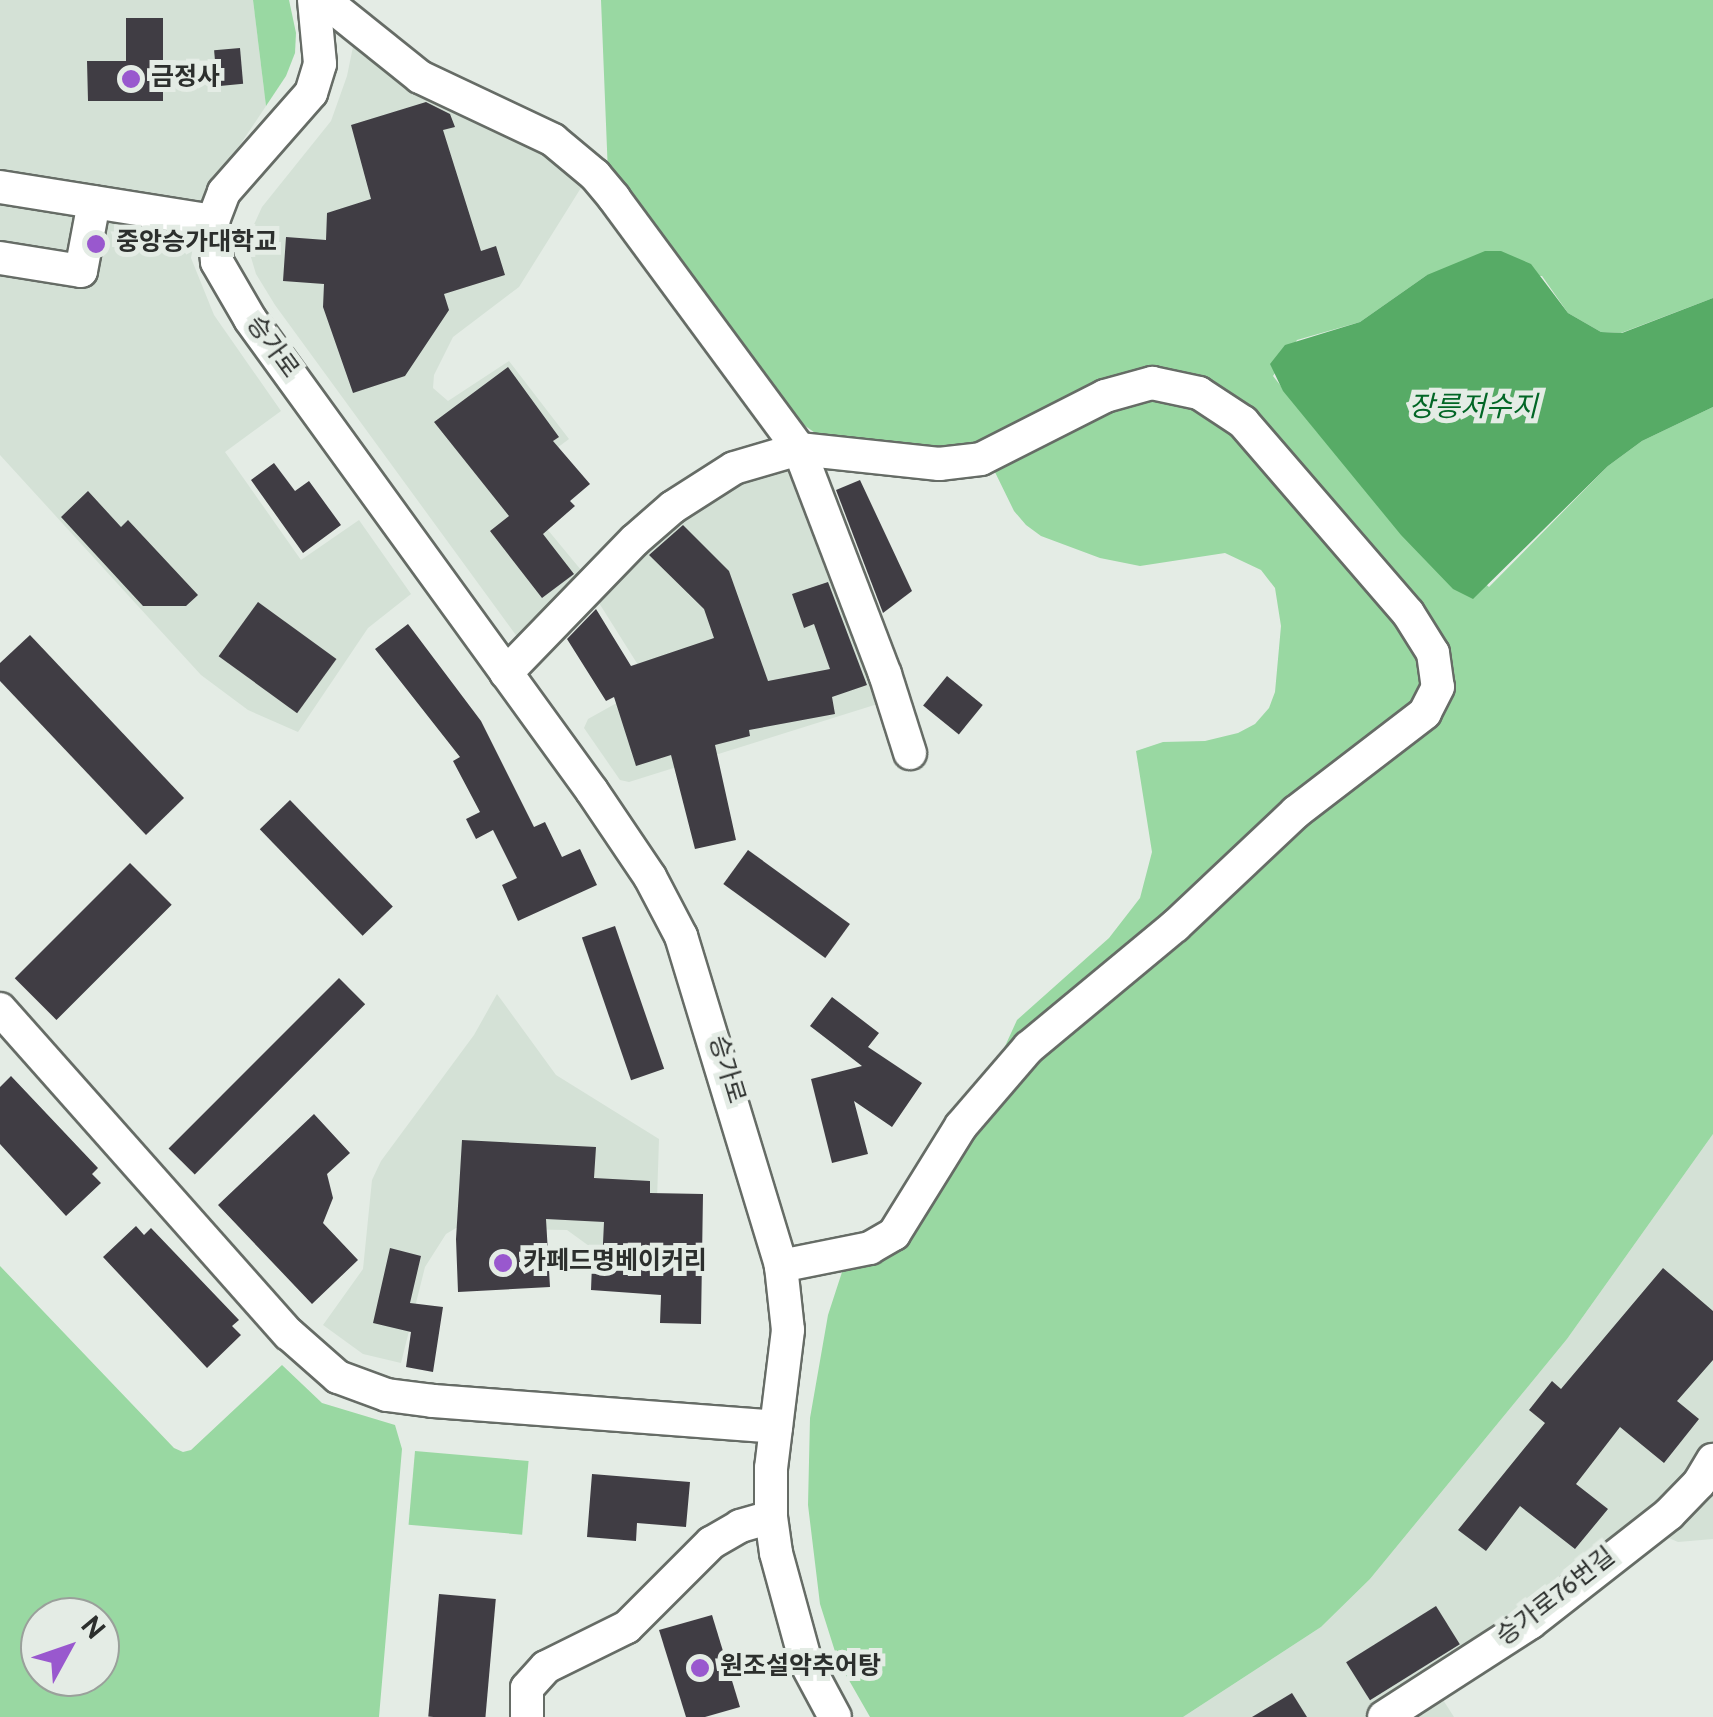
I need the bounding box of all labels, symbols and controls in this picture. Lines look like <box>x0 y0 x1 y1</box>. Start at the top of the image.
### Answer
place label: 금정사 <box>151 64 220 94</box>
marker: 금정사 <box>120 68 142 90</box>
place label: 중앙승가대학교 <box>116 229 277 259</box>
marker: 중앙승가대학교 <box>85 233 107 255</box>
street label: 승가로 <box>239 311 303 385</box>
water label: 장릉저수지 <box>1409 392 1537 426</box>
street label: 승가로 <box>701 1033 749 1107</box>
place label: 카페드명베이커리 <box>523 1248 707 1278</box>
marker: 카페드명베이커리 <box>492 1252 514 1274</box>
street label: 승가로76번길 <box>1492 1543 1622 1653</box>
north arrow <box>20 1597 120 1697</box>
text: N <box>71 1610 112 1648</box>
place label: 원조설악추어탕 <box>720 1653 881 1683</box>
marker: 원조설악추어탕 <box>689 1657 711 1679</box>

